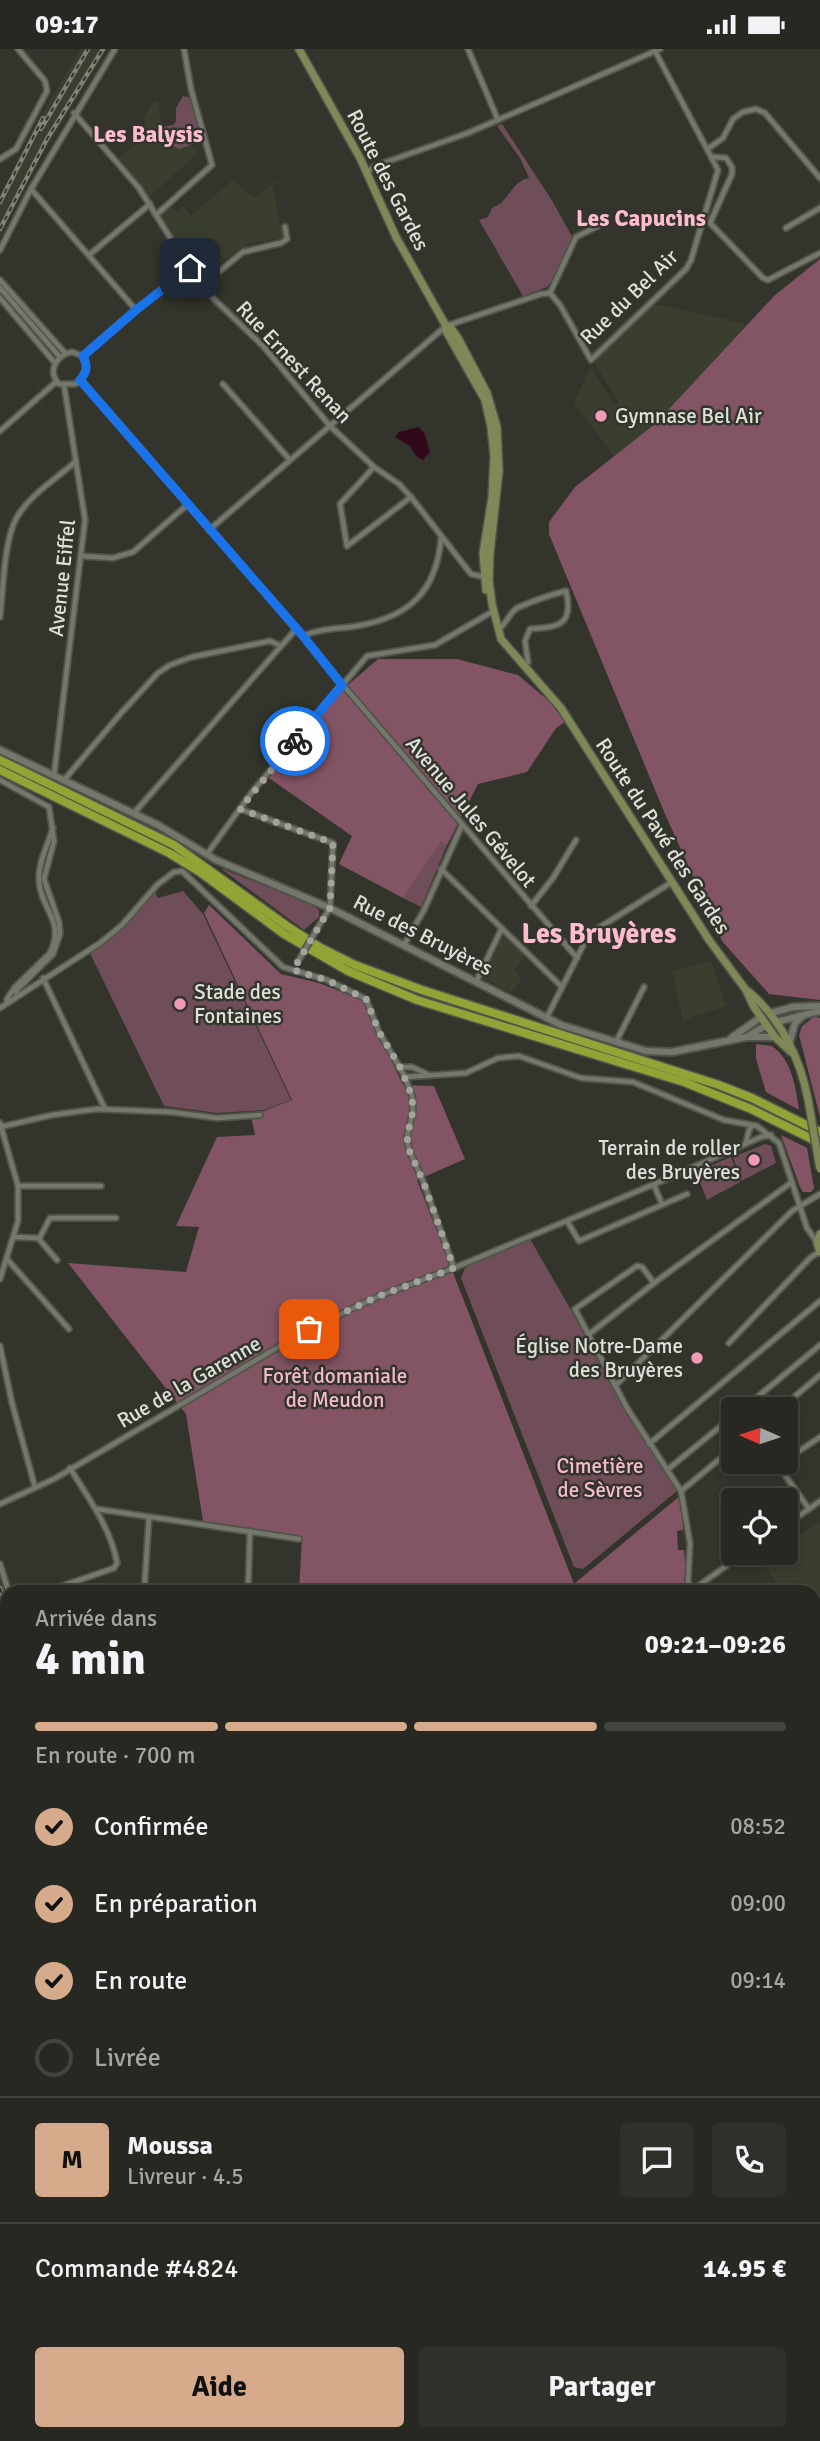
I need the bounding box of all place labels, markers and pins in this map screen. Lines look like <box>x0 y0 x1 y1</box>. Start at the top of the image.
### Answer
pin <box>160 238 220 298</box>
place label: Gymnase Bel Air <box>615 403 762 429</box>
marker: Gymnase Bel Air <box>593 408 609 424</box>
place label: Stade des Fontaines <box>194 979 282 1029</box>
marker: Stade des Fontaines <box>172 996 188 1012</box>
place label: Terrain de roller des Bruyères <box>599 1135 740 1185</box>
marker: Terrain de roller des Bruyères <box>746 1152 762 1168</box>
pin <box>279 1299 339 1359</box>
place label: Église Notre-Dame des Bruyères <box>515 1333 683 1383</box>
marker: Église Notre-Dame des Bruyères <box>689 1350 705 1366</box>

